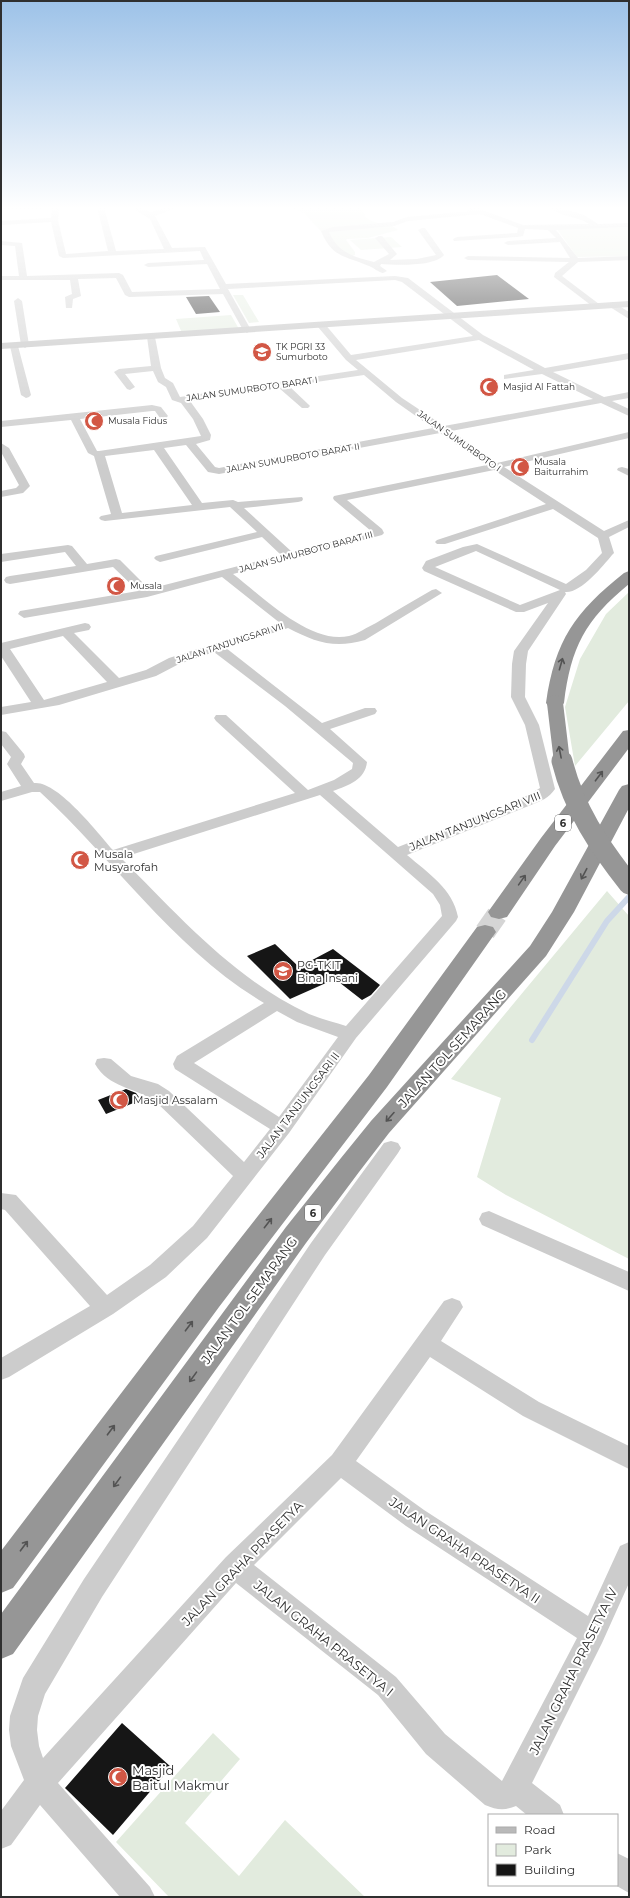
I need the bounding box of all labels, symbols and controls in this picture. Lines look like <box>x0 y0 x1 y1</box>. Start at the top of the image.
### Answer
school or university icon: TK PGRI 33 Sumurboto <box>251 341 273 363</box>
place label: TK PGRI 33 Sumurboto <box>276 341 328 362</box>
street label: JALAN SUMURBOTO BARAT I <box>185 374 318 403</box>
mosque icon: Masjid Al Fattah <box>478 376 500 398</box>
place label: Masjid Al Fattah <box>503 381 575 392</box>
street label: JALAN SUMURBOTO I <box>415 407 503 474</box>
mosque icon: Musala Fidus <box>83 410 105 432</box>
place label: Musala Fidus <box>108 415 168 426</box>
street label: JALAN SUMURBOTO BARAT II <box>224 440 360 475</box>
mosque icon: Musala Baiturrahim <box>509 456 531 478</box>
place label: Musala Baiturrahim <box>534 456 588 477</box>
street label: JALAN SUMURBOTO BARAT III <box>237 528 374 575</box>
mosque icon: Musala <box>105 575 127 597</box>
place label: Musala <box>130 580 162 591</box>
street label: JALAN TANJUNGSARI VII <box>174 620 285 665</box>
one-way arrow <box>558 658 565 671</box>
one-way arrow <box>555 746 563 759</box>
one-way arrow <box>595 770 603 781</box>
street label: JALAN TANJUNGSARI VIII <box>406 788 543 854</box>
road number: 6 <box>555 815 571 831</box>
place label: Musala Musyarofah <box>94 847 158 874</box>
mosque icon: Musala Musyarofah <box>69 849 91 871</box>
one-way arrow <box>579 868 587 880</box>
one-way arrow <box>518 875 526 886</box>
place label: PG-TKIT Bina Insani <box>297 958 358 985</box>
school or university icon: PG-TKIT Bina Insani <box>272 960 294 982</box>
street label: JALAN TOL SEMARANG <box>394 986 509 1111</box>
street label: JALAN TANJUNGSARI II <box>253 1049 343 1162</box>
mosque icon: Masjid Assalam <box>108 1089 130 1111</box>
place label: Masjid Assalam <box>133 1093 218 1107</box>
one-way arrow <box>386 1111 395 1121</box>
road number: 6 <box>305 1205 321 1221</box>
one-way arrow <box>264 1218 272 1229</box>
street label: JALAN TOL SEMARANG <box>197 1233 301 1368</box>
one-way arrow <box>185 1321 193 1332</box>
one-way arrow <box>189 1371 198 1382</box>
one-way arrow <box>107 1425 115 1436</box>
one-way arrow <box>113 1476 121 1487</box>
street label: JALAN GRAHA PRASETYA II <box>386 1493 544 1607</box>
street label: JALAN GRAHA PRASETYA <box>177 1497 306 1630</box>
one-way arrow <box>20 1540 29 1551</box>
street label: JALAN GRAHA PRASETYA I <box>250 1576 397 1699</box>
street label: JALAN GRAHA PRASETYA IV <box>525 1584 621 1758</box>
place label: Masjid Baitul Makmur <box>132 1762 229 1793</box>
mosque icon: Masjid Baitul Makmur <box>107 1766 129 1788</box>
legend <box>488 1814 618 1886</box>
text: Road <box>524 1822 555 1837</box>
text: Park <box>524 1842 552 1857</box>
text: Building <box>524 1862 575 1877</box>

